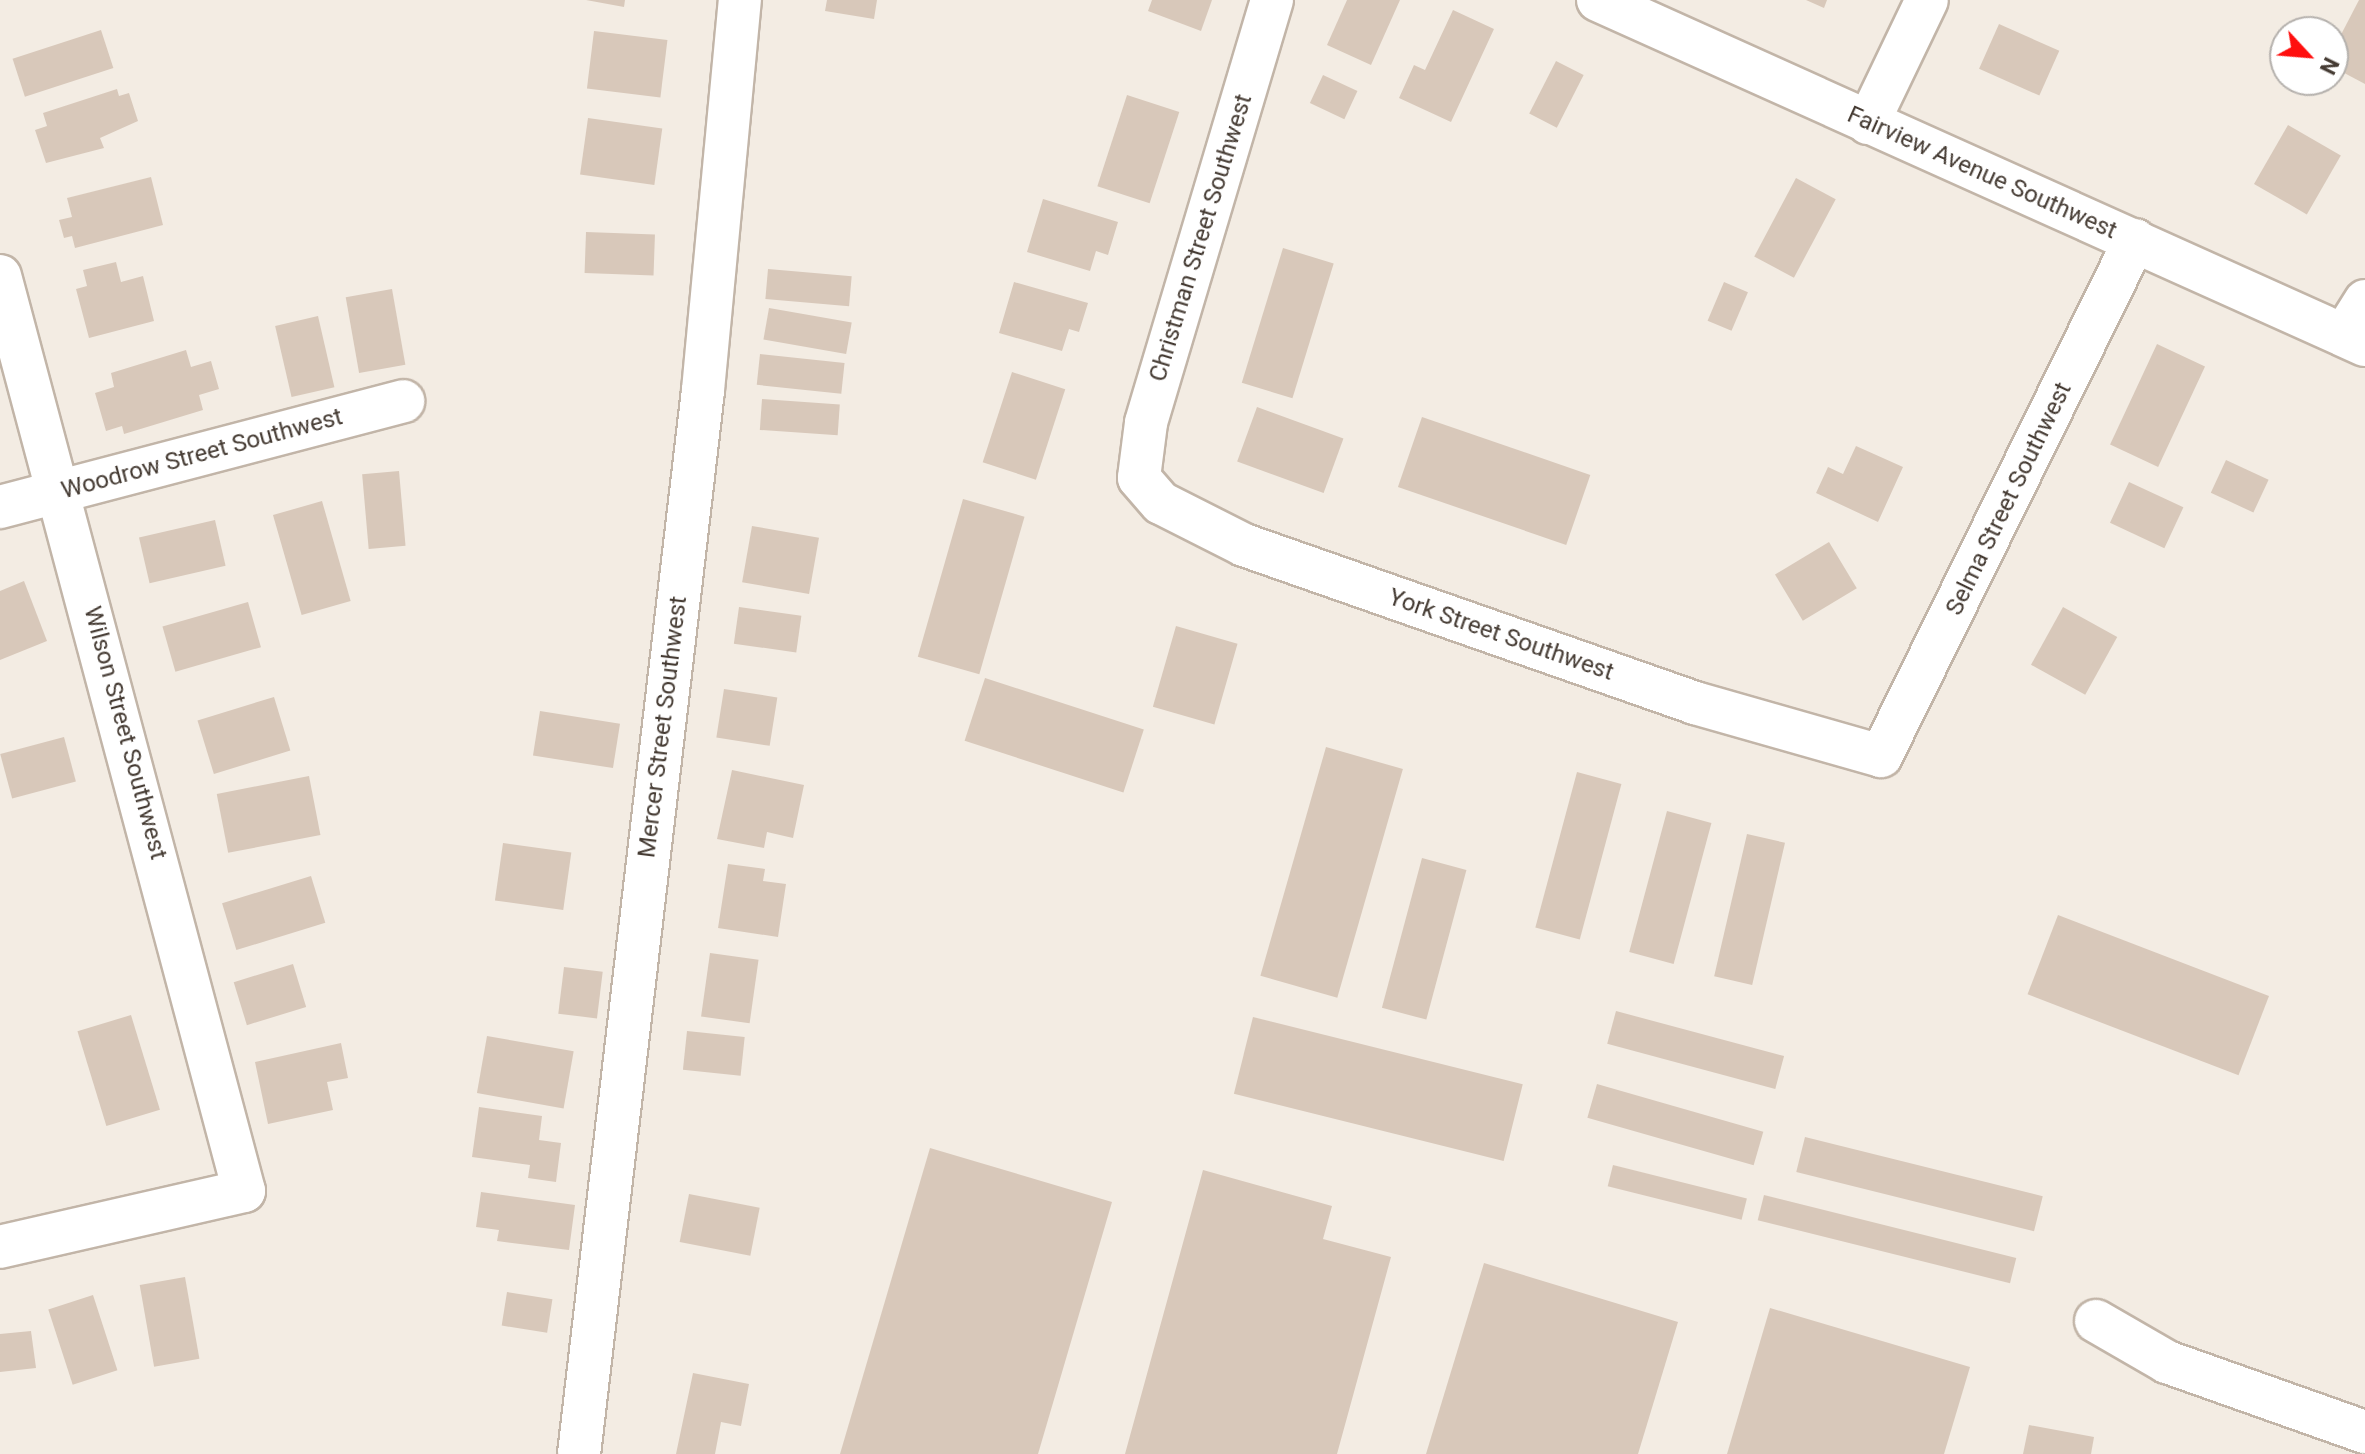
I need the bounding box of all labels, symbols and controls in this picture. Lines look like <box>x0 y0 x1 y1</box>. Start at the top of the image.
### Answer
north arrow <box>2269 16 2349 96</box>
text: N <box>2315 53 2344 78</box>
street label: Christman Street Southwest <box>1144 91 1258 385</box>
street label: Fairview Avenue Southwest <box>1843 100 2121 246</box>
street label: Selma Street Southwest <box>1940 378 2078 620</box>
street label: Woodrow Street Southwest <box>58 403 346 505</box>
street label: York Street Southwest <box>1385 583 1617 687</box>
street label: Mercer Street Southwest <box>633 594 693 860</box>
street label: Wilson Street Southwest <box>77 603 173 863</box>

